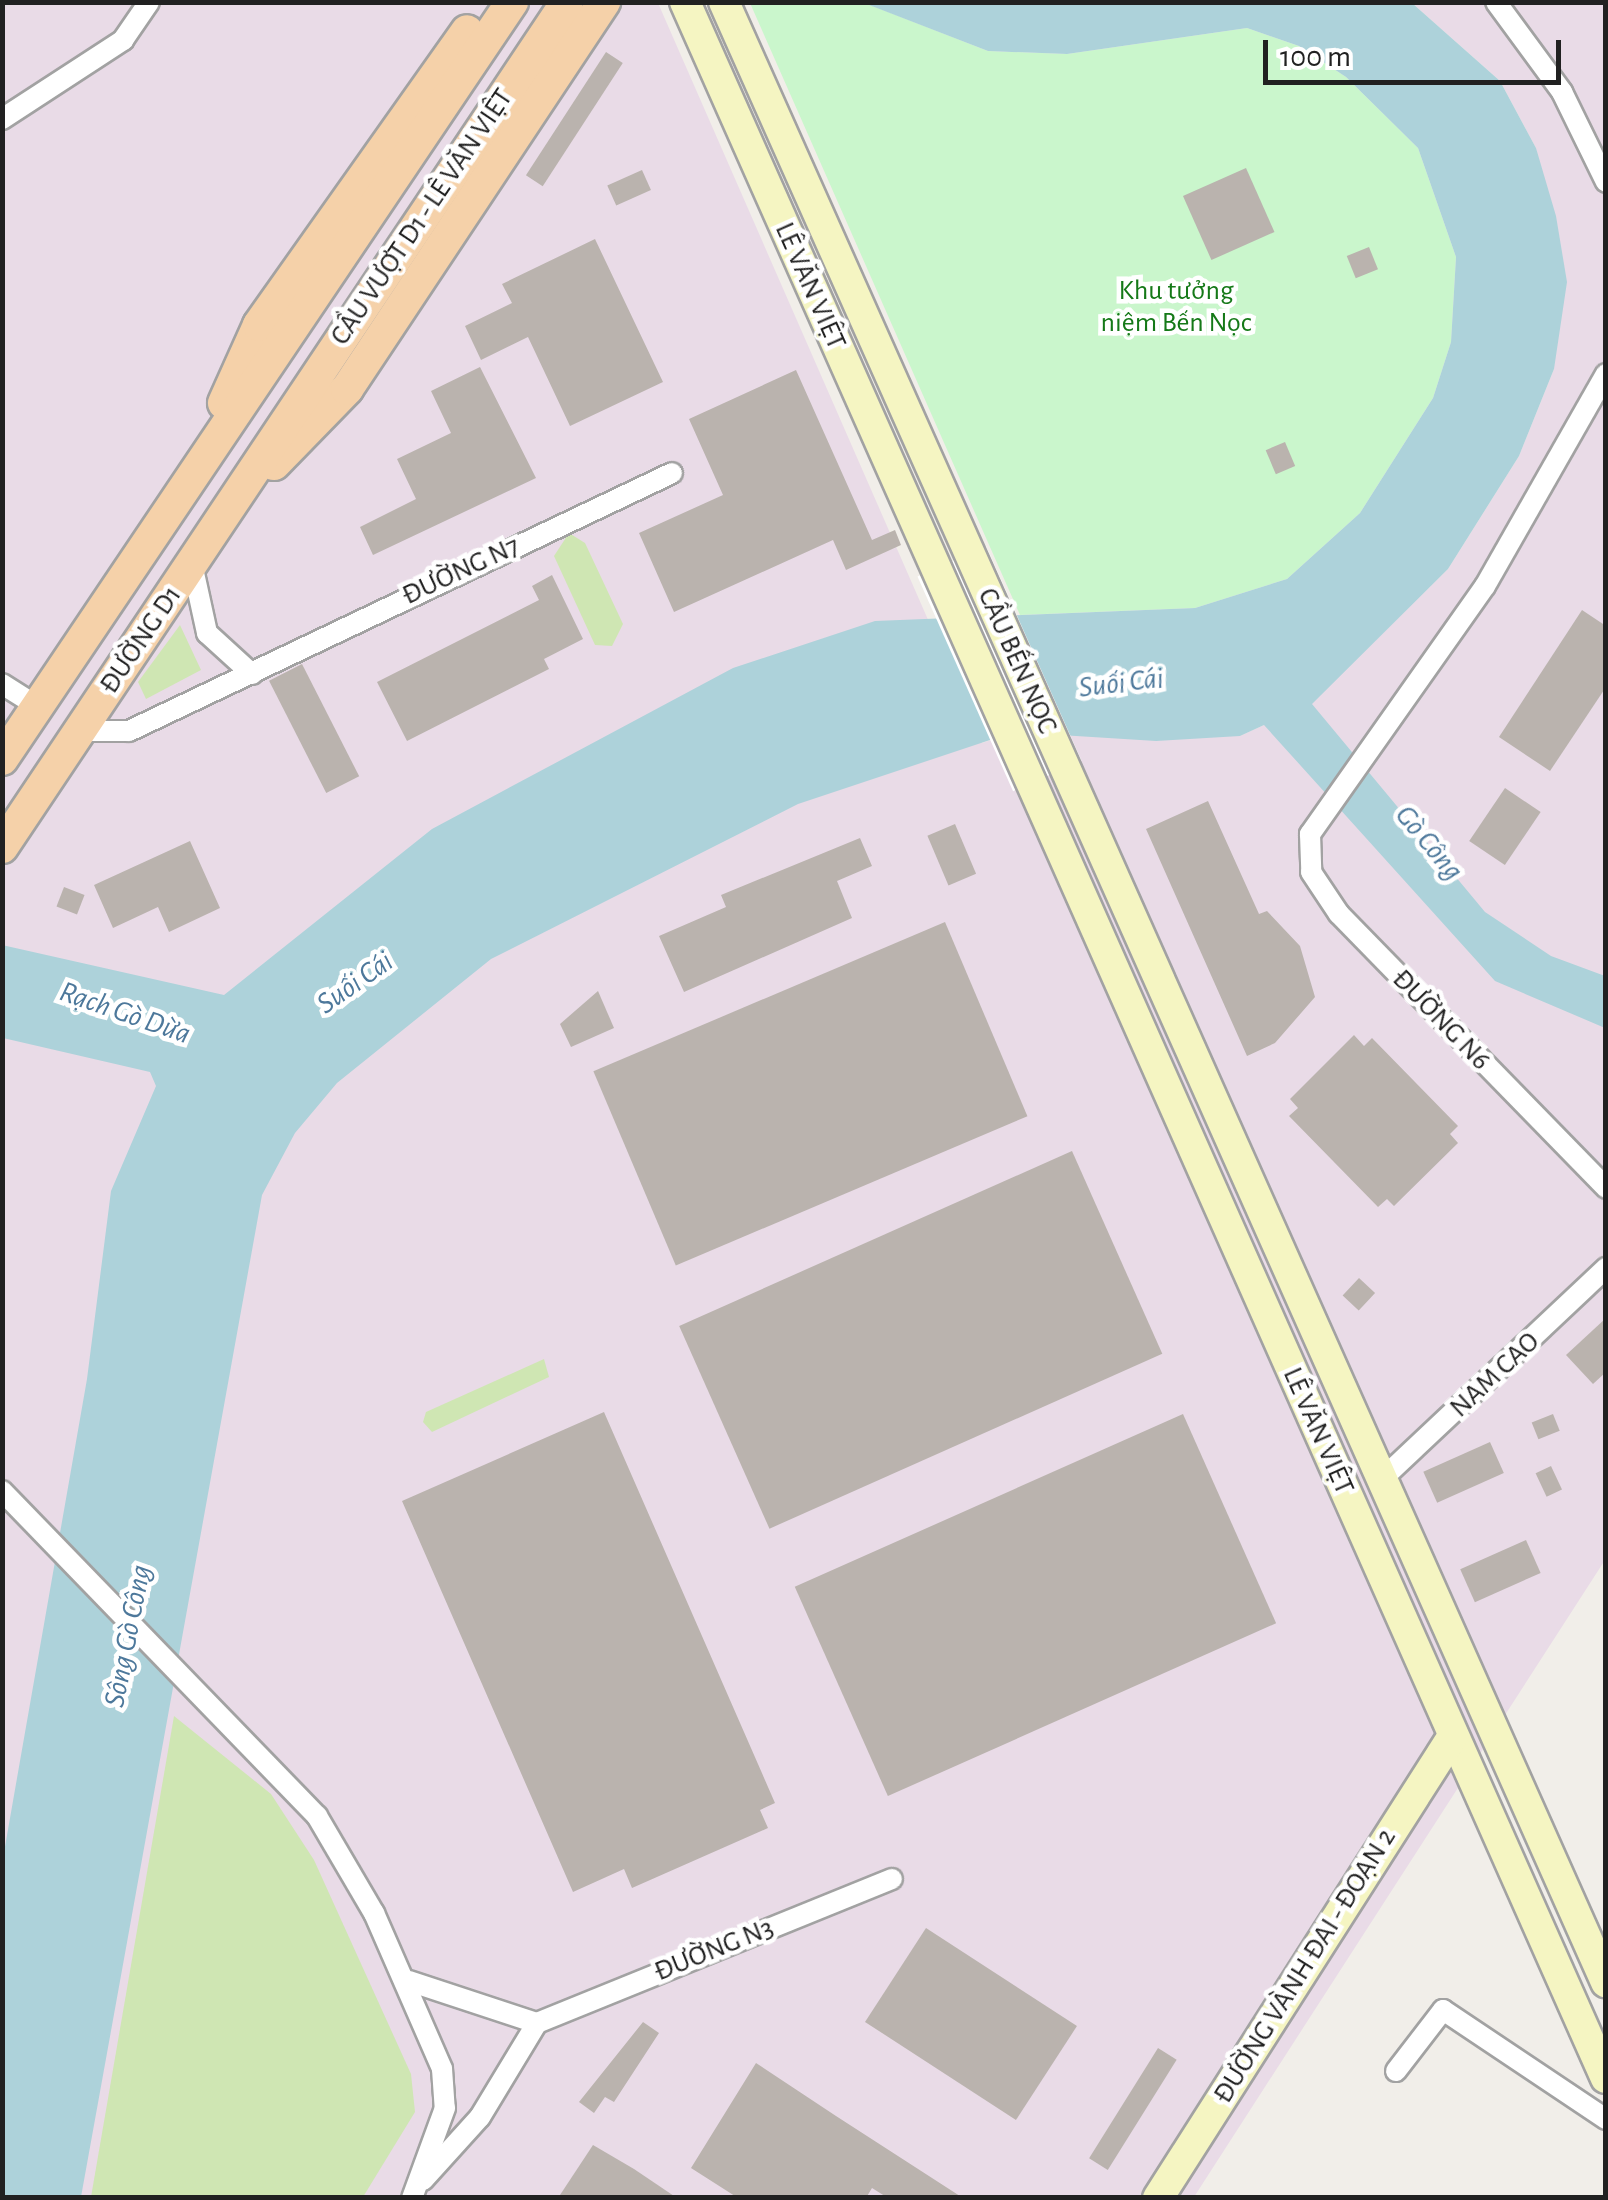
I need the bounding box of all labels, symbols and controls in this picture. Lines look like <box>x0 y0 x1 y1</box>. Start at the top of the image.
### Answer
scale bar <box>1268 20 1566 82</box>
text: 100 m <box>1280 42 1351 72</box>
street label: CẦU VƯỢT D1 - LÊ VĂN VIỆT <box>324 82 520 352</box>
street label: LÊ VĂN VIỆT <box>767 217 853 355</box>
park label: Khu tưởng niệm Bến Nọc <box>1101 274 1251 340</box>
street label: ĐƯỜNG N7 <box>397 529 525 613</box>
street label: ĐƯỜNG D1 <box>93 580 189 700</box>
street label: CẦU BẾN NỌC <box>970 583 1064 739</box>
water label: Suối Cái <box>1077 660 1165 706</box>
water label: Gò Công <box>1387 798 1471 888</box>
water label: Suối Cái <box>310 944 400 1022</box>
street label: ĐƯỜNG N6 <box>1385 963 1497 1077</box>
water label: Rạch Gò Dừa <box>55 974 195 1052</box>
street label: NAM CAO <box>1443 1325 1547 1425</box>
street label: LÊ VĂN VIỆT <box>1275 1362 1361 1500</box>
water label: Sông Gò Công <box>97 1562 159 1710</box>
street label: ĐƯỜNG VÀNH ĐAI - ĐOẠN 2 <box>1207 1822 1403 2110</box>
street label: ĐƯỜNG N3 <box>649 1911 779 1989</box>

